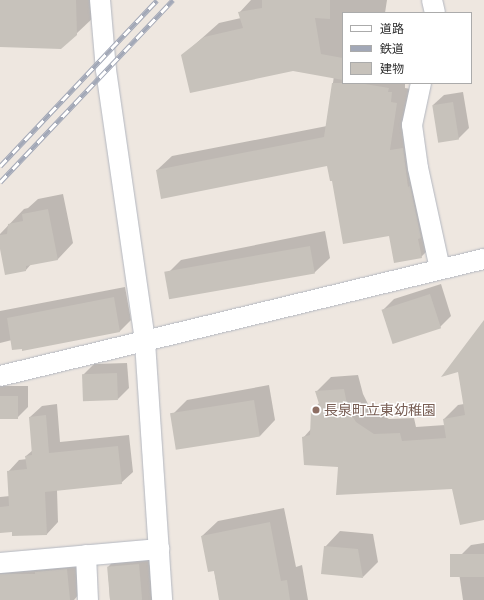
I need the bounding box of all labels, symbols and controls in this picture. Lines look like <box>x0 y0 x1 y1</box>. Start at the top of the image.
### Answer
legend <box>342 12 472 84</box>
text: 道路 <box>380 20 404 38</box>
text: 鉄道 <box>380 40 404 58</box>
text: 建物 <box>380 60 404 78</box>
place label: 長泉町立東幼稚園 <box>324 402 436 418</box>
marker: 長泉町立東幼稚園 <box>311 405 321 415</box>

